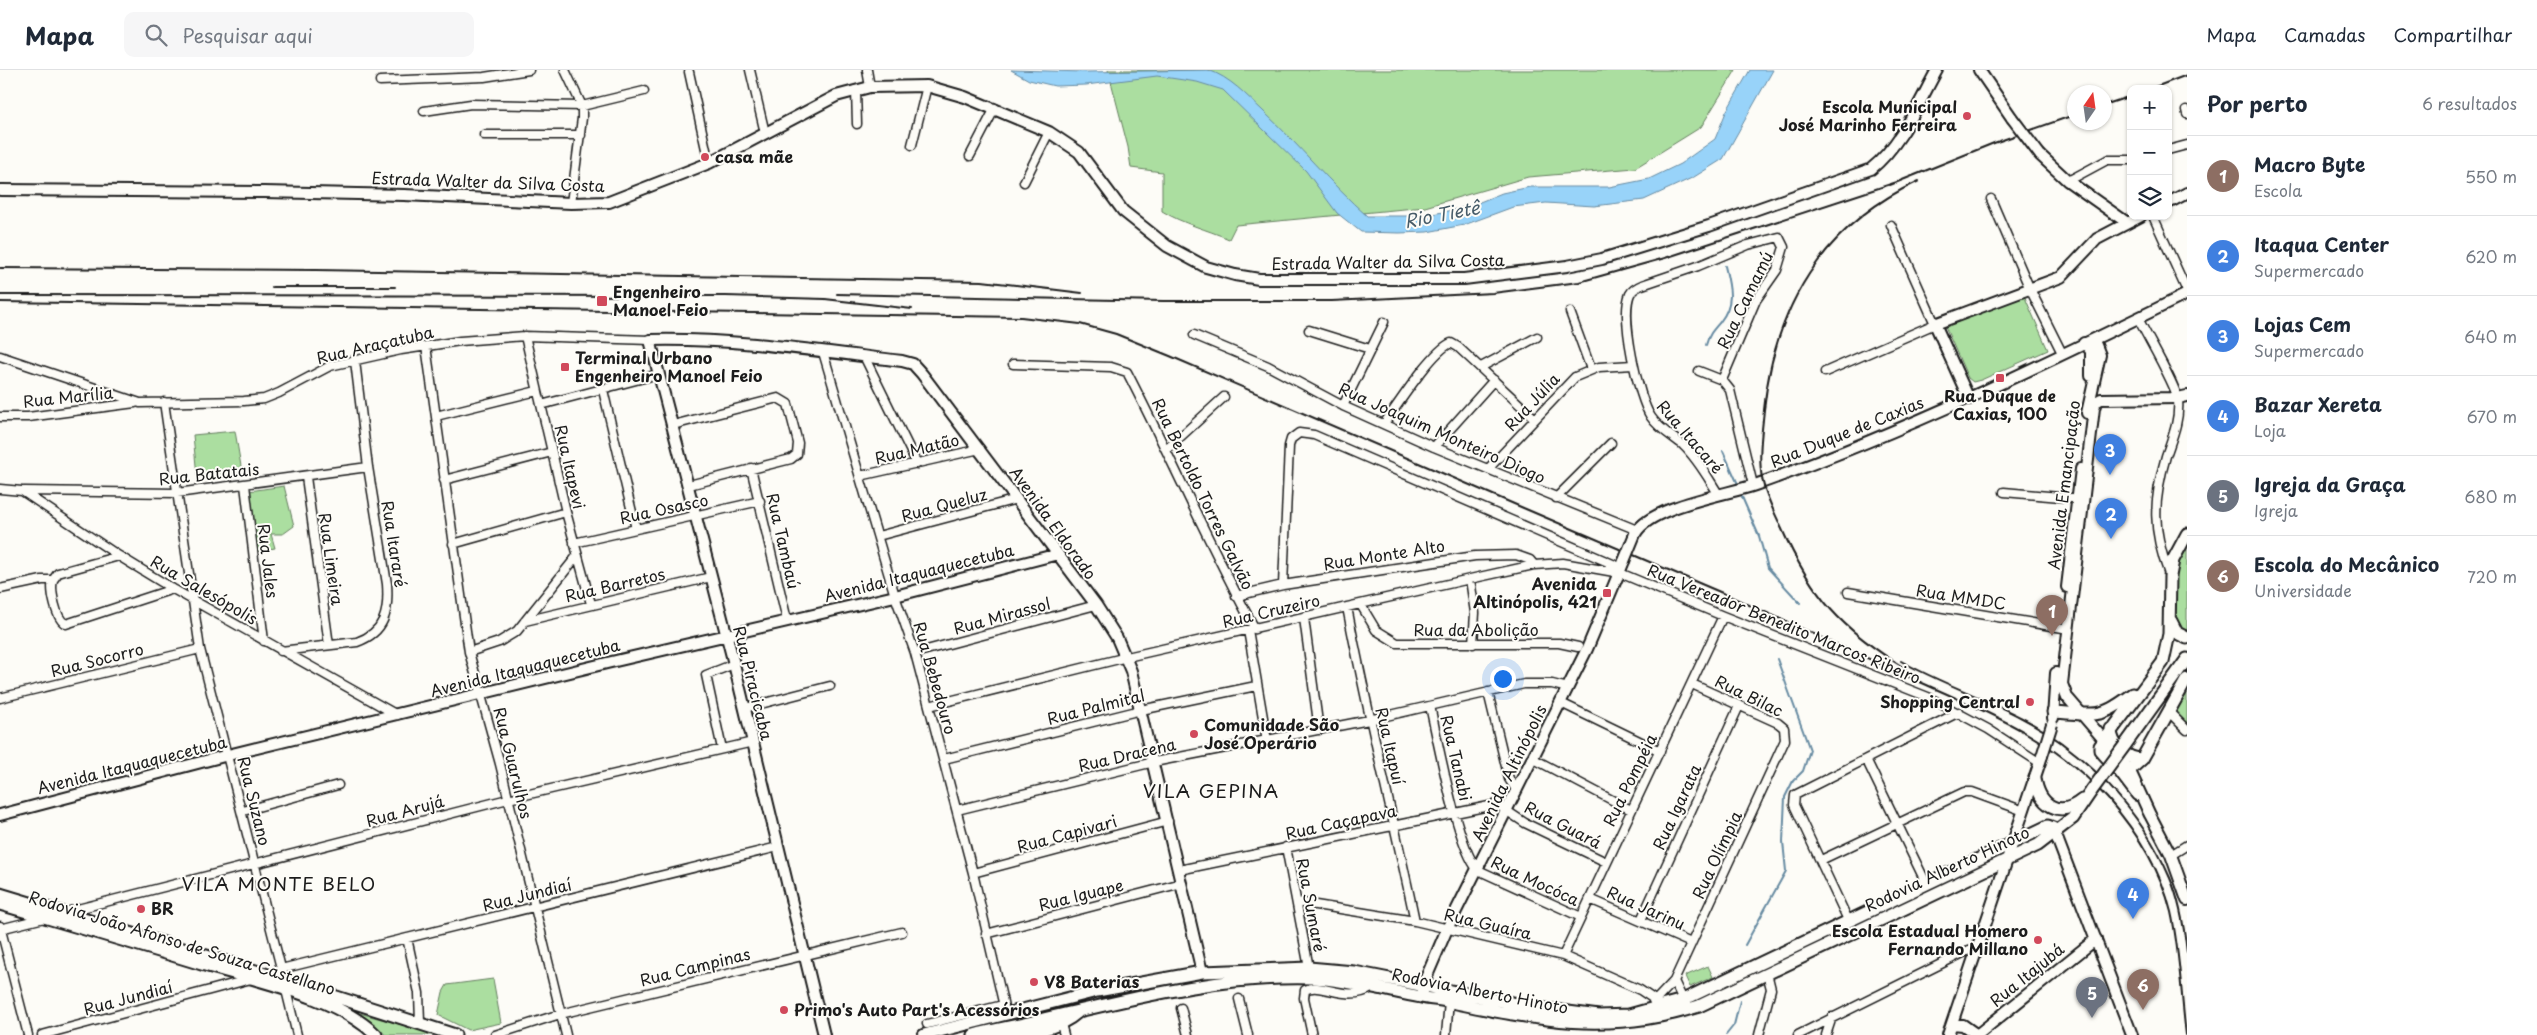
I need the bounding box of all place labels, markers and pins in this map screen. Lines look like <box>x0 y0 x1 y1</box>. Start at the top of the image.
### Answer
place label: Escola Municipal José Marinho Ferreira <box>1779 94 1957 136</box>
marker: Escola Municipal José Marinho Ferreira <box>1961 110 1973 122</box>
place label: casa mãe <box>715 144 793 168</box>
marker: casa mãe <box>699 151 711 163</box>
place label: Engenheiro Manoel Feio <box>613 279 708 321</box>
marker: Engenheiro Manoel Feio <box>595 294 609 308</box>
place label: Terminal Urbano Engenheiro Manoel Feio <box>575 345 762 387</box>
marker: Terminal Urbano Engenheiro Manoel Feio <box>559 361 571 373</box>
marker: Rua Duque de Caxias, 100 <box>1994 372 2006 384</box>
place label: Rua Duque de Caxias, 100 <box>1944 383 2056 425</box>
pin: 3 <box>2094 434 2126 475</box>
pin: 2 <box>2095 498 2127 539</box>
place label: Avenida Altinópolis, 421 <box>1473 571 1597 613</box>
marker: Avenida Altinópolis, 421 <box>1601 587 1613 599</box>
pin: 1 <box>2036 595 2068 636</box>
place label: Shopping Central <box>1880 689 2020 713</box>
marker: Shopping Central <box>2024 696 2036 708</box>
place label: Comunidade São José Operário <box>1204 712 1339 754</box>
marker: Comunidade São José Operário <box>1188 728 1200 740</box>
pin: 4 <box>2117 878 2149 919</box>
place label: BR <box>151 896 174 920</box>
marker: BR <box>135 903 147 915</box>
place label: Escola Estadual Homero Fernando Millano <box>1832 918 2028 960</box>
marker: Escola Estadual Homero Fernando Millano <box>2032 934 2044 946</box>
place label: V8 Baterias <box>1044 969 1140 993</box>
pin: 6 <box>2127 969 2159 1010</box>
marker: V8 Baterias <box>1028 976 1040 988</box>
pin: 5 <box>2076 977 2108 1018</box>
place label: Primo's Auto Part's Acessórios <box>794 997 1040 1021</box>
marker: Primo's Auto Part's Acessórios <box>778 1004 790 1016</box>

